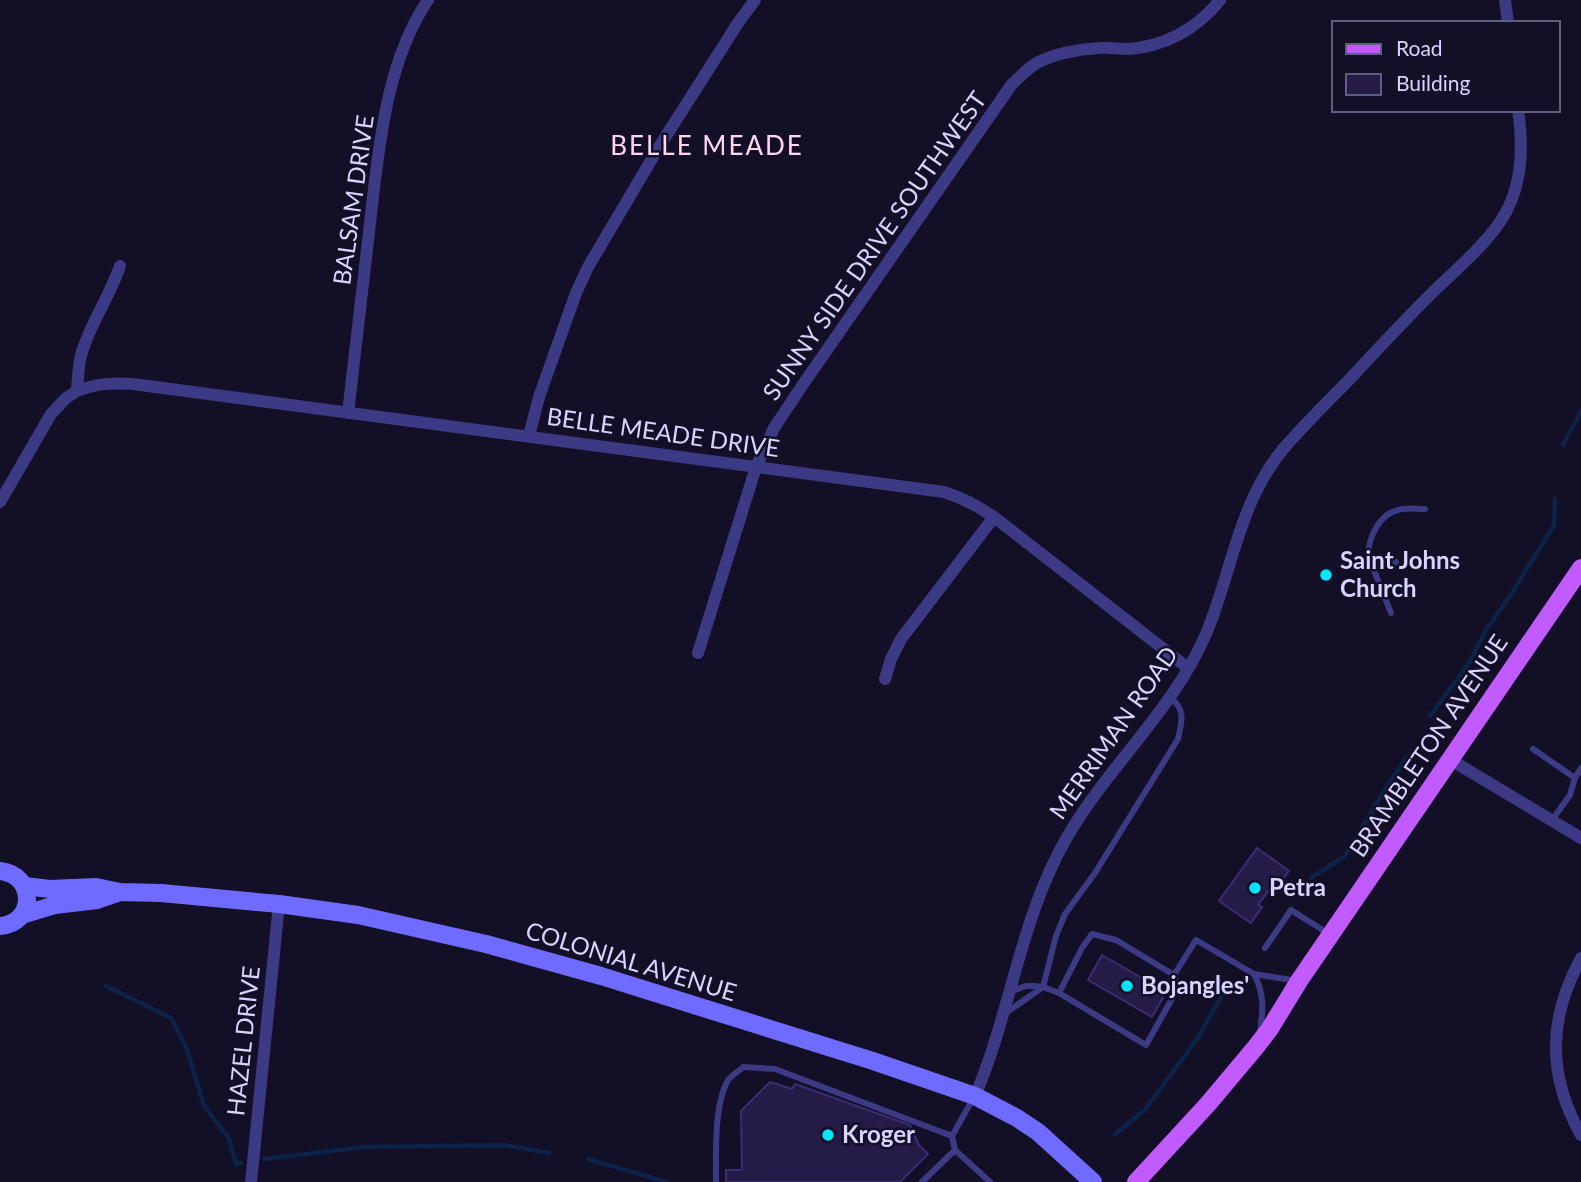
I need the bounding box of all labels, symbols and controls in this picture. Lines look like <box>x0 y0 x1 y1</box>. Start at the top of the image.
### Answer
legend <box>1332 21 1560 112</box>
text: Road <box>1396 35 1443 60</box>
text: Building <box>1396 70 1471 95</box>
street label: SUNNY SIDE DRIVE SOUTHWEST <box>756 85 992 405</box>
street label: BALSAM DRIVE <box>326 113 379 287</box>
district label: BELLE MEADE <box>610 129 804 161</box>
street label: BELLE MEADE DRIVE <box>545 401 781 462</box>
place label: Saint Johns Church <box>1340 545 1460 602</box>
marker: Saint Johns Church <box>1318 567 1334 583</box>
street label: BRAMBLETON AVENUE <box>1342 628 1513 862</box>
street label: MERRIMAN ROAD <box>1042 640 1183 824</box>
place label: Petra <box>1269 872 1326 901</box>
marker: Petra <box>1247 880 1263 896</box>
street label: COLONIAL AVENUE <box>523 915 740 1006</box>
street label: HAZEL DRIVE <box>220 964 265 1117</box>
place label: Bojangles' <box>1141 970 1249 999</box>
marker: Bojangles' <box>1119 978 1135 994</box>
place label: Kroger <box>842 1119 915 1148</box>
marker: Kroger <box>820 1127 836 1143</box>

